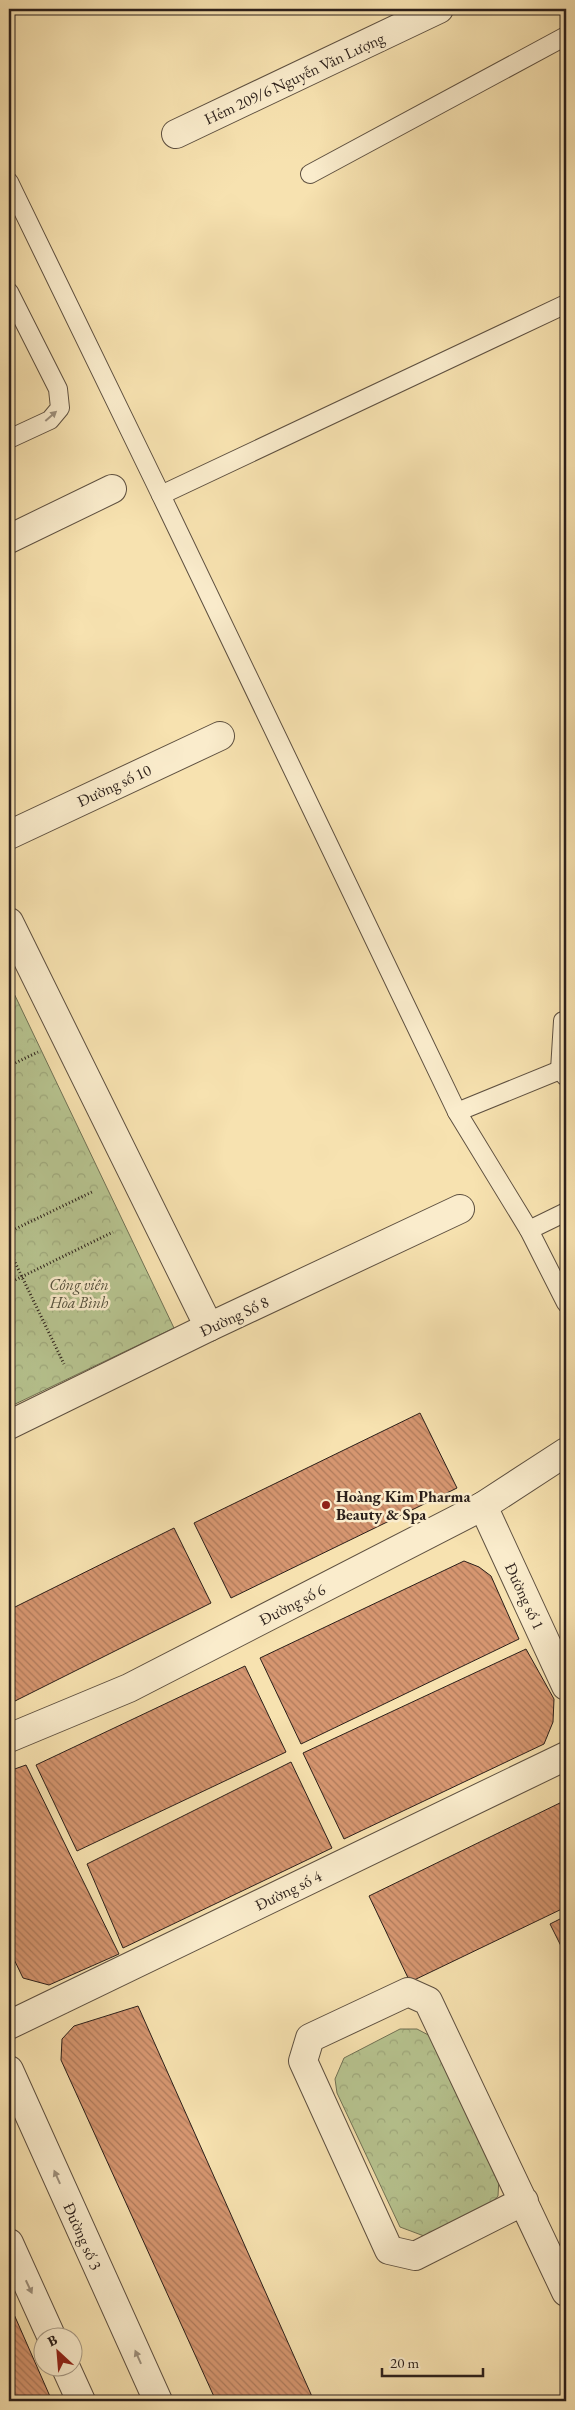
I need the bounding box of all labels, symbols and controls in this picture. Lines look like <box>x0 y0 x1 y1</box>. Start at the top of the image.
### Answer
street label: Hẻm 209/6 Nguyễn Văn Lượng <box>201 27 389 130</box>
one-way arrow <box>45 411 58 422</box>
street label: Đường số 10 <box>74 759 155 812</box>
park label: Công viên Hòa Bình <box>49 1274 109 1313</box>
street label: Đường Số 8 <box>196 1291 272 1342</box>
place label: Hoàng Kim Pharma Beauty & Spa <box>336 1486 471 1525</box>
marker: Hoàng Kim Pharma Beauty & Spa <box>320 1499 332 1511</box>
street label: Đường số 1 <box>500 1559 549 1633</box>
street label: Đường số 6 <box>256 1579 329 1630</box>
street label: Đường số 4 <box>251 1865 325 1916</box>
one-way arrow <box>52 2170 60 2184</box>
street label: Đường số 3 <box>58 2199 107 2274</box>
one-way arrow <box>25 2280 33 2294</box>
north arrow <box>32 2328 82 2378</box>
text: B <box>44 2330 60 2350</box>
scale bar <box>382 2345 484 2377</box>
one-way arrow <box>133 2350 141 2364</box>
text: 20 m <box>390 2353 419 2372</box>

